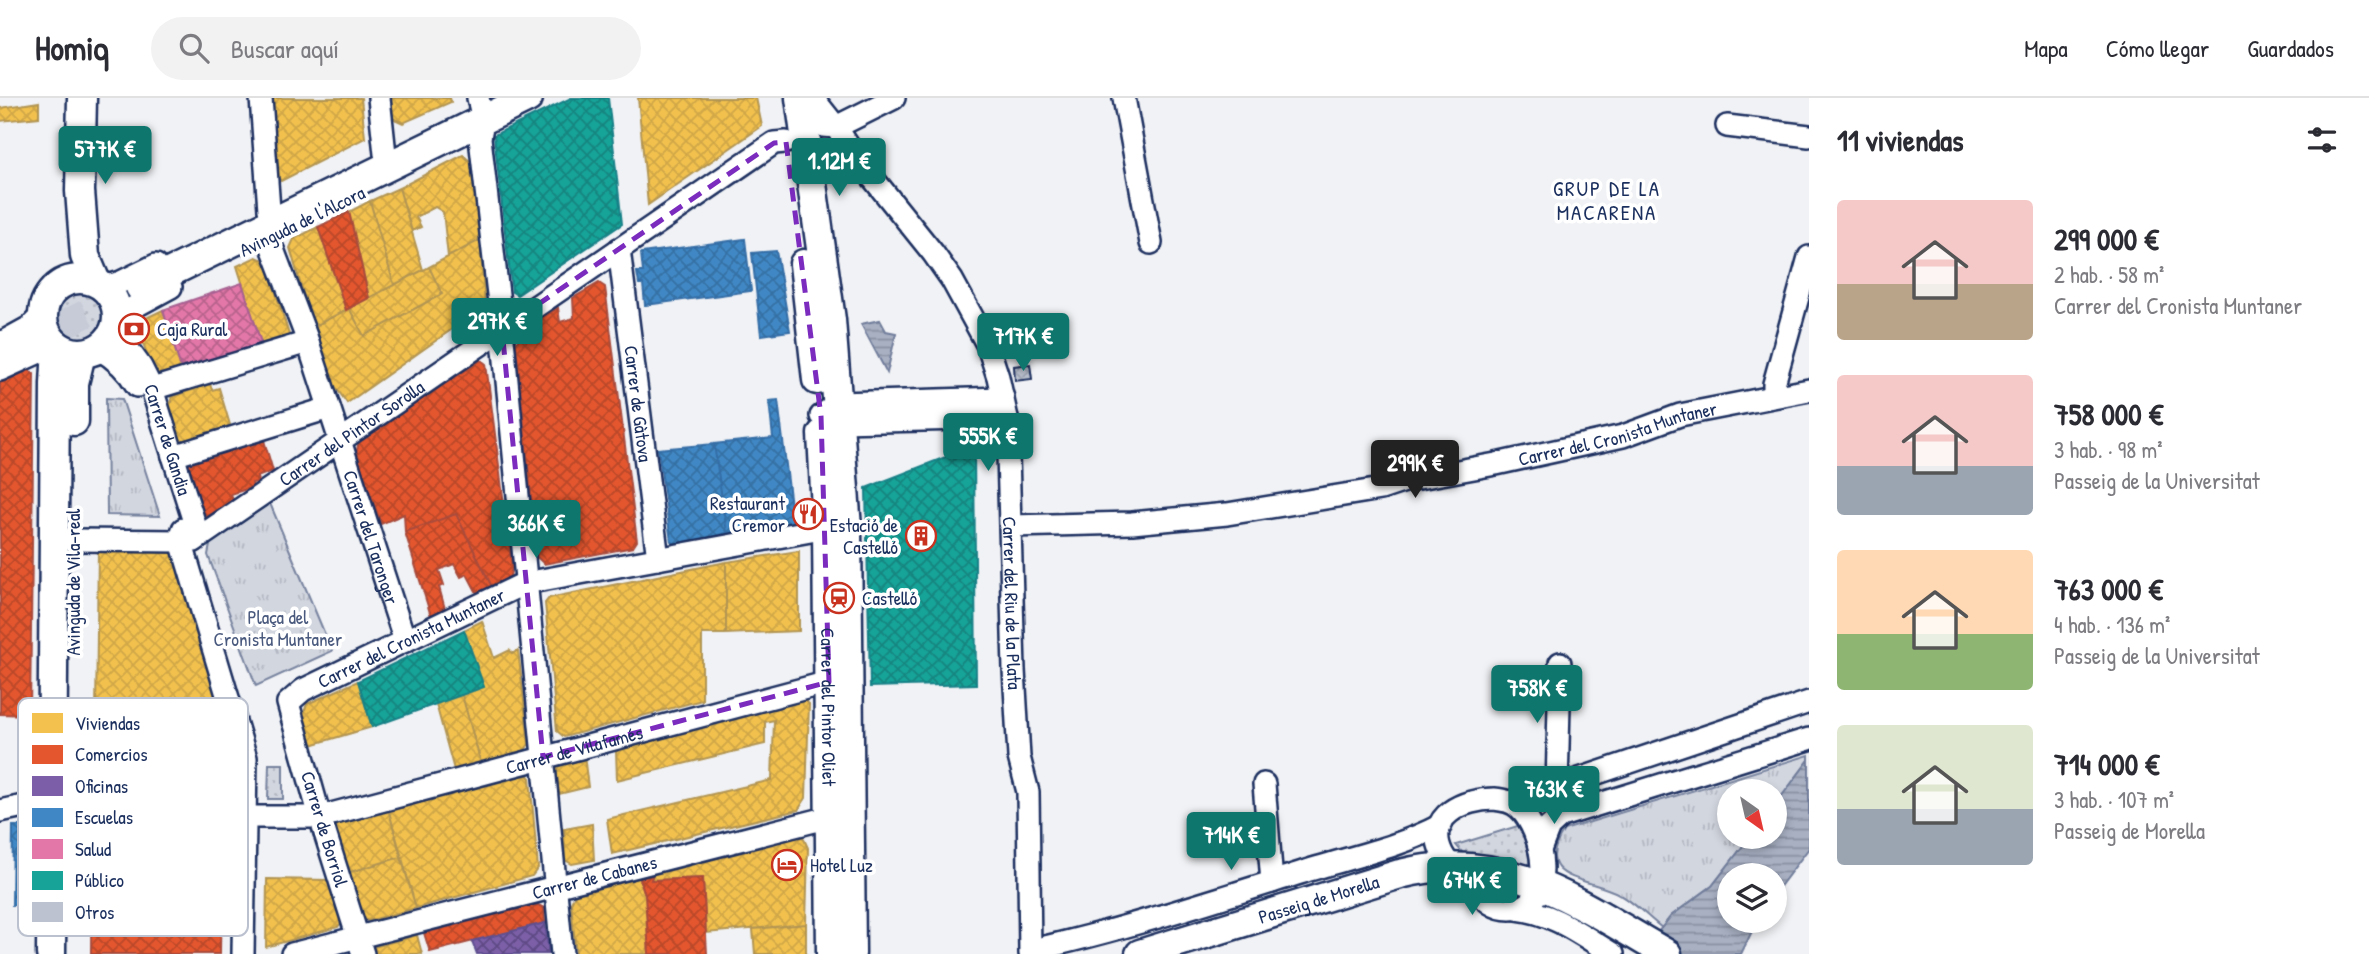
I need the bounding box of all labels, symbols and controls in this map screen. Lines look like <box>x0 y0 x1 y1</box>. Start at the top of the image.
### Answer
search box <box>151 17 641 80</box>
text: Homiq <box>35 26 109 70</box>
icon: search <box>175 29 213 67</box>
text: Buscar aquí <box>231 31 339 66</box>
text: Mapa <box>2024 32 2068 64</box>
text: Cómo llegar <box>2106 32 2209 64</box>
text: Guardados <box>2247 32 2334 64</box>
text: 11 viviendas <box>1837 120 1964 160</box>
icon: filters <box>2303 121 2341 159</box>
pin: 577K € <box>48 126 162 186</box>
text: 577K € <box>75 133 135 164</box>
pin: 1.12M € <box>774 139 904 198</box>
text: 1.12M € <box>808 145 870 176</box>
district label: GRUP DE LA MACARENA <box>1553 174 1661 227</box>
street label: Avinguda de l'Alcora <box>235 179 370 263</box>
text: 299 000 € <box>2054 219 2159 259</box>
icon: home <box>1893 228 1977 312</box>
text: 2 hab. · 58 m² <box>2054 259 2164 290</box>
text: Carrer del Cronista Muntaner <box>2054 290 2302 321</box>
pin: 297K € <box>440 299 554 358</box>
text: 297K € <box>468 305 526 336</box>
bank icon: Caja Rural <box>117 312 151 346</box>
pin: 717K € <box>966 314 1080 373</box>
place label: Caja Rural <box>157 316 228 342</box>
text: 717K € <box>993 320 1053 351</box>
street label: Carrer de Gàtova <box>618 344 659 464</box>
street label: Carrer del Pintor Sorolla <box>274 373 430 492</box>
street label: Carrer de Gandia <box>138 381 198 499</box>
text: 758 000 € <box>2054 394 2163 434</box>
street label: Carrer del Cronista Muntaner <box>1516 395 1720 472</box>
icon: home <box>1893 403 1977 487</box>
pin: 555K € <box>931 414 1045 473</box>
text: 555K € <box>959 420 1017 451</box>
text: 3 hab. · 98 m² <box>2054 434 2162 465</box>
pin: 299K € <box>1358 440 1472 500</box>
text: 299K € <box>1387 447 1443 478</box>
text: Passeig de la Universitat <box>2054 465 2260 496</box>
street label: Carrer del Taronger <box>337 467 405 608</box>
place label: Restaurant Cremor <box>710 490 786 538</box>
restaurant icon: Restaurant Cremor <box>791 497 825 531</box>
pin: 366K € <box>479 500 593 560</box>
text: 366K € <box>507 507 565 538</box>
street label: Avinguda de Vila-real <box>60 508 86 655</box>
place label: Estació de Castelló <box>830 512 898 560</box>
street label: Carrer del Riu de la Plata <box>997 516 1028 691</box>
building icon: Estació de Castelló <box>904 519 938 553</box>
text: 763 000 € <box>2054 569 2163 609</box>
icon: home <box>1893 578 1977 662</box>
street label: Carrer del Cronista Muntaner <box>313 581 510 694</box>
station icon: Castelló <box>822 581 856 615</box>
place label: Castelló <box>862 585 917 611</box>
park label: Plaça del Cronista Muntaner <box>214 604 343 652</box>
text: 4 hab. · 136 m² <box>2054 609 2170 640</box>
street label: Carrer del Pintor Oliet <box>815 628 842 787</box>
text: Passeig de la Universitat <box>2054 640 2260 671</box>
pin: 758K € <box>1480 666 1594 725</box>
text: 758K € <box>1507 672 1567 703</box>
legend <box>18 698 248 936</box>
text: Viviendas <box>75 710 140 736</box>
street label: Carrer de Vilafamés <box>503 719 646 780</box>
text: Comercios <box>75 741 147 767</box>
text: 714 000 € <box>2054 744 2160 784</box>
icon: home <box>1893 753 1977 837</box>
pin: 763K € <box>1497 766 1611 826</box>
street label: Carrer de Borriol <box>295 768 355 891</box>
text: Oficinas <box>75 773 128 799</box>
text: 763K € <box>1524 773 1584 804</box>
north arrow <box>1717 779 1787 849</box>
map controls <box>1717 779 1787 933</box>
text: 3 hab. · 107 m² <box>2054 784 2174 815</box>
text: Escuelas <box>75 804 133 830</box>
pin: 714K € <box>1174 812 1288 872</box>
text: Passeig de Morella <box>2054 815 2205 846</box>
text: 714K € <box>1203 819 1259 850</box>
text: Salud <box>75 836 112 862</box>
hotel icon: Hotel Luz <box>770 848 804 882</box>
street label: Carrer de Cabanes <box>529 849 659 905</box>
place label: Hotel Luz <box>810 852 873 878</box>
pin: 674K € <box>1415 858 1529 917</box>
button: layers <box>1717 863 1787 933</box>
text: 674K € <box>1443 864 1501 895</box>
text: Público <box>75 867 124 893</box>
street label: Passeig de Morella <box>1255 868 1383 930</box>
text: Otros <box>75 899 114 925</box>

